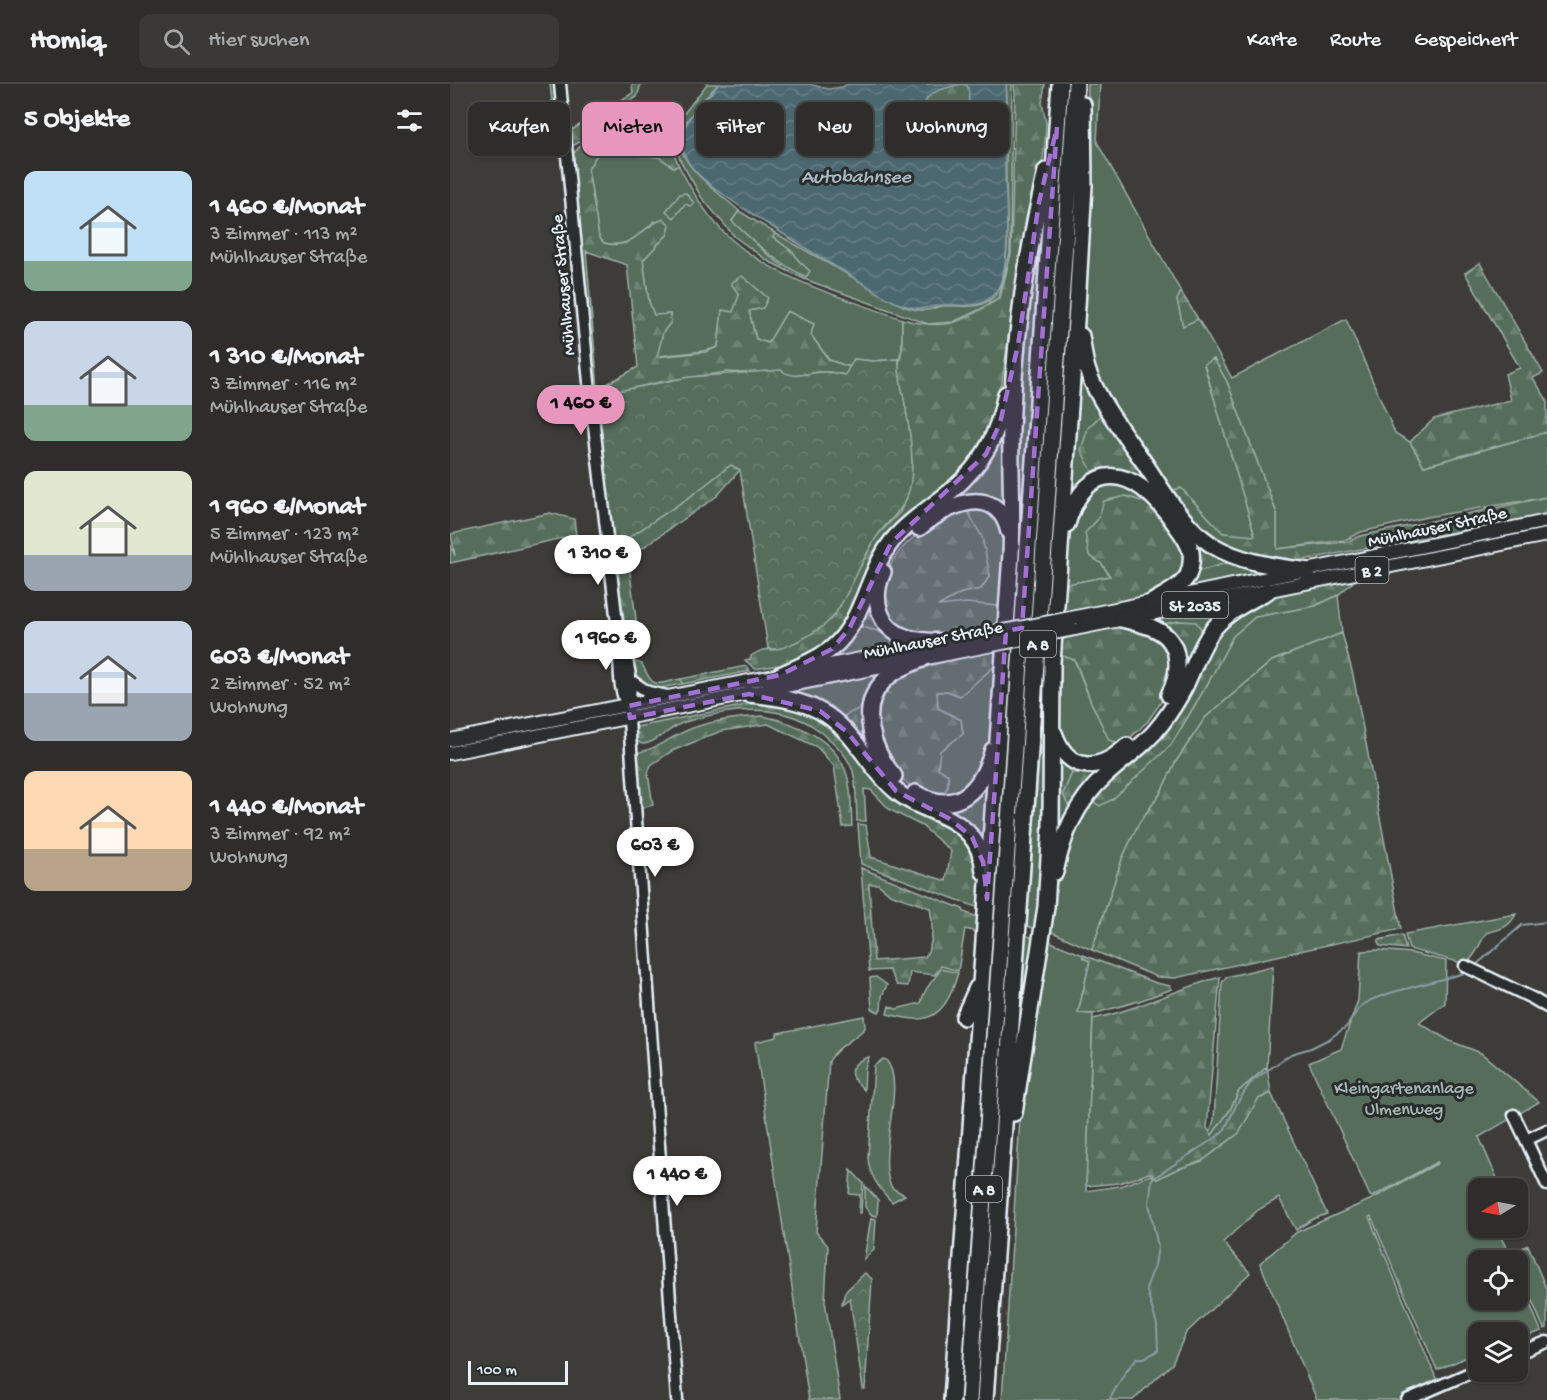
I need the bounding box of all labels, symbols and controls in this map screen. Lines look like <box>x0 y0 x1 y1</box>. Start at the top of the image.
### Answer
search box <box>139 14 559 68</box>
text: Homiq <box>30 25 103 58</box>
icon: search <box>160 25 193 58</box>
text: Hier suchen <box>208 28 309 54</box>
text: Karte <box>1247 29 1297 54</box>
text: Route <box>1330 29 1381 54</box>
text: Gespeichert <box>1414 29 1517 54</box>
chip: Kaufen <box>468 102 570 156</box>
chip: Mieten <box>582 102 684 156</box>
chip: Filter <box>696 102 784 156</box>
chip: Neu <box>796 102 873 156</box>
chip: Wohnung <box>885 102 1009 156</box>
icon: filters <box>393 104 426 137</box>
text: 5 Objekte <box>24 105 130 136</box>
water label: Autobahnsee <box>801 167 911 190</box>
text: 1 460 €/Monat <box>210 193 364 224</box>
icon: home <box>72 195 144 267</box>
street label: Mühlhauser Straße <box>548 213 581 356</box>
text: 3 Zimmer · 113 m² <box>210 224 357 247</box>
text: Mühlhauser Straße <box>210 247 367 270</box>
text: 1 310 €/Monat <box>210 343 362 374</box>
icon: home <box>72 345 144 417</box>
text: 3 Zimmer · 116 m² <box>210 374 357 397</box>
pin: 1 460 € <box>526 385 636 436</box>
text: 1 460 € <box>551 393 611 416</box>
text: Mühlhauser Straße <box>210 397 367 420</box>
text: 1 960 €/Monat <box>210 493 364 524</box>
icon: home <box>72 495 144 567</box>
street label: Mühlhauser Straße <box>1366 503 1510 553</box>
text: 5 Zimmer · 123 m² <box>210 524 359 547</box>
pin: 1 310 € <box>543 535 653 586</box>
text: 1 310 € <box>568 543 628 566</box>
text: Mühlhauser Straße <box>210 547 367 570</box>
road number: B 2 <box>1356 557 1388 583</box>
road number: St 2035 <box>1162 592 1228 618</box>
street label: Mühlhauser Straße <box>862 618 1006 665</box>
pin: 1 960 € <box>551 620 661 671</box>
text: 1 960 € <box>576 628 636 651</box>
road number: A 8 <box>1020 631 1056 657</box>
text: 603 €/Monat <box>210 643 348 674</box>
icon: home <box>72 645 144 717</box>
text: 2 Zimmer · 52 m² <box>210 674 351 697</box>
text: Wohnung <box>210 697 288 720</box>
text: 1 440 €/Monat <box>210 793 363 824</box>
icon: home <box>72 795 144 867</box>
text: 3 Zimmer · 92 m² <box>210 824 351 847</box>
pin: 603 € <box>613 827 697 878</box>
text: 603 € <box>631 835 679 858</box>
text: Wohnung <box>210 847 288 870</box>
park label: Kleingartenanlage Ulmenweg <box>1334 1079 1474 1121</box>
pin: 1 440 € <box>622 1156 732 1207</box>
text: 1 440 € <box>647 1164 707 1187</box>
road number: A 8 <box>966 1176 1002 1202</box>
north arrow <box>1468 1178 1528 1238</box>
map controls <box>1468 1178 1528 1382</box>
button: locate <box>1468 1250 1528 1310</box>
button: layers <box>1468 1322 1528 1382</box>
scale bar <box>468 1358 568 1386</box>
text: 100 m <box>477 1362 517 1381</box>

